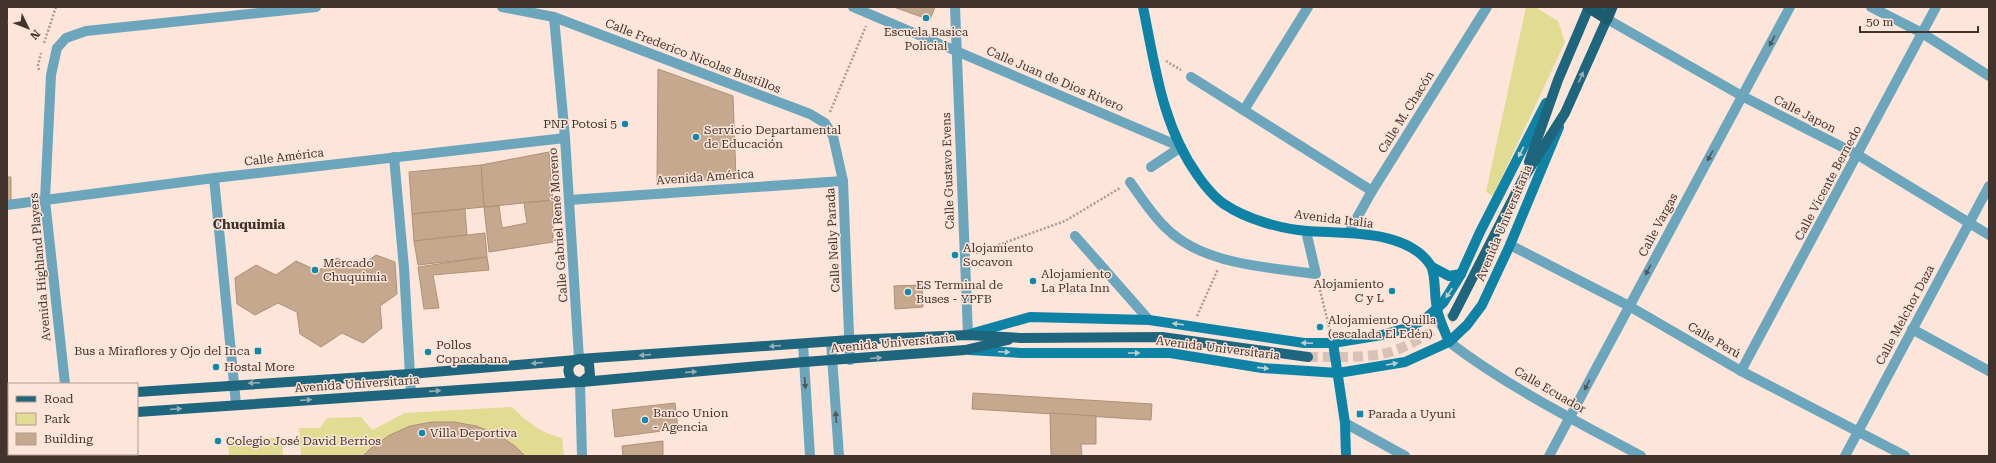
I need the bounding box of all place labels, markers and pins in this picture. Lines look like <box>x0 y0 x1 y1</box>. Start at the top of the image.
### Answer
marker: Escuela Basica Policial <box>921 13 931 23</box>
place label: Escuela Basica Policial <box>884 25 969 53</box>
place label: PNP Potosi 5 <box>543 117 617 131</box>
marker: PNP Potosi 5 <box>620 119 630 129</box>
place label: Servicio Departamental de Educación <box>704 123 842 151</box>
marker: Servicio Departamental de Educación <box>691 132 701 142</box>
place label: Alojamiento Socavon <box>963 241 1034 269</box>
marker: Alojamiento Socavon <box>950 250 960 260</box>
place label: Mercado Chuquimia <box>323 256 387 284</box>
marker: Mercado Chuquimia <box>310 265 320 275</box>
place label: Alojamiento La Plata Inn <box>1041 267 1112 295</box>
marker: Alojamiento La Plata Inn <box>1028 276 1038 286</box>
place label: Alojamiento C y L <box>1314 277 1384 305</box>
place label: ES Terminal de Buses - YPFB <box>916 278 1003 306</box>
marker: Alojamiento C y L <box>1387 286 1397 296</box>
marker: ES Terminal de Buses - YPFB <box>903 287 913 297</box>
place label: Alojamiento Quilla (escalada El Edén) <box>1328 313 1437 341</box>
marker: Alojamiento Quilla (escalada El Edén) <box>1315 322 1325 332</box>
place label: Pollos Copacabana <box>436 338 508 366</box>
place label: Bus a Miraflores y Ojo del Inca <box>74 344 250 358</box>
marker: Bus a Miraflores y Ojo del Inca <box>253 346 263 356</box>
marker: Pollos Copacabana <box>423 347 433 357</box>
place label: Hostal More <box>224 360 295 374</box>
marker: Hostal More <box>211 362 221 372</box>
place label: Banco Union - Agencia <box>653 406 729 434</box>
place label: Parada a Uyuni <box>1368 407 1456 421</box>
marker: Parada a Uyuni <box>1355 409 1365 419</box>
marker: Banco Union - Agencia <box>640 415 650 425</box>
place label: Villa Deportiva <box>430 426 517 440</box>
marker: Villa Deportiva <box>417 428 427 438</box>
place label: Colegio José David Berrios <box>226 434 381 448</box>
marker: Colegio José David Berrios <box>213 436 223 446</box>

